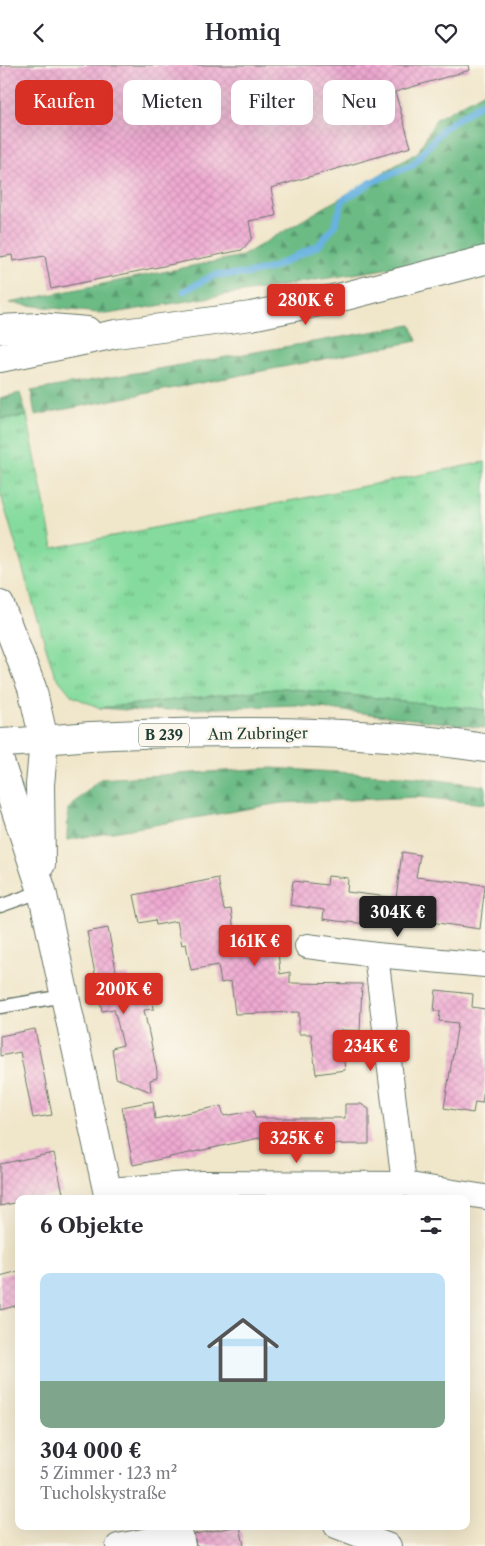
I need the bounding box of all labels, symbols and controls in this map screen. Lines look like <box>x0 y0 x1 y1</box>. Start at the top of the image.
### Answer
icon: back <box>25 19 53 47</box>
text: Homiq <box>205 19 280 46</box>
icon: heart <box>432 19 460 47</box>
chip: Kaufen <box>15 80 113 125</box>
chip: Mieten <box>123 80 221 125</box>
chip: Filter <box>231 80 313 125</box>
chip: Neu <box>323 80 395 125</box>
pin: 280K € <box>265 283 347 326</box>
text: 280K € <box>278 290 334 310</box>
road number: B 239 <box>139 723 189 747</box>
street label: Am Zubringer <box>207 723 309 744</box>
pin: 304K € <box>357 895 439 938</box>
text: 304K € <box>370 902 426 922</box>
pin: 161K € <box>214 925 296 967</box>
text: 161K € <box>230 931 280 951</box>
pin: 200K € <box>83 973 165 1015</box>
text: 200K € <box>96 979 152 999</box>
pin: 234K € <box>330 1029 412 1072</box>
text: 234K € <box>344 1036 398 1056</box>
pin: 325K € <box>256 1121 338 1164</box>
text: 325K € <box>270 1128 324 1148</box>
icon: filters <box>417 1211 445 1239</box>
text: 6 Objekte <box>40 1213 144 1238</box>
icon: home <box>198 1305 288 1395</box>
text: 304 000 € <box>40 1438 142 1463</box>
text: 5 Zimmer · 123 m² <box>40 1463 177 1483</box>
text: Tucholskystraße <box>40 1483 167 1503</box>

